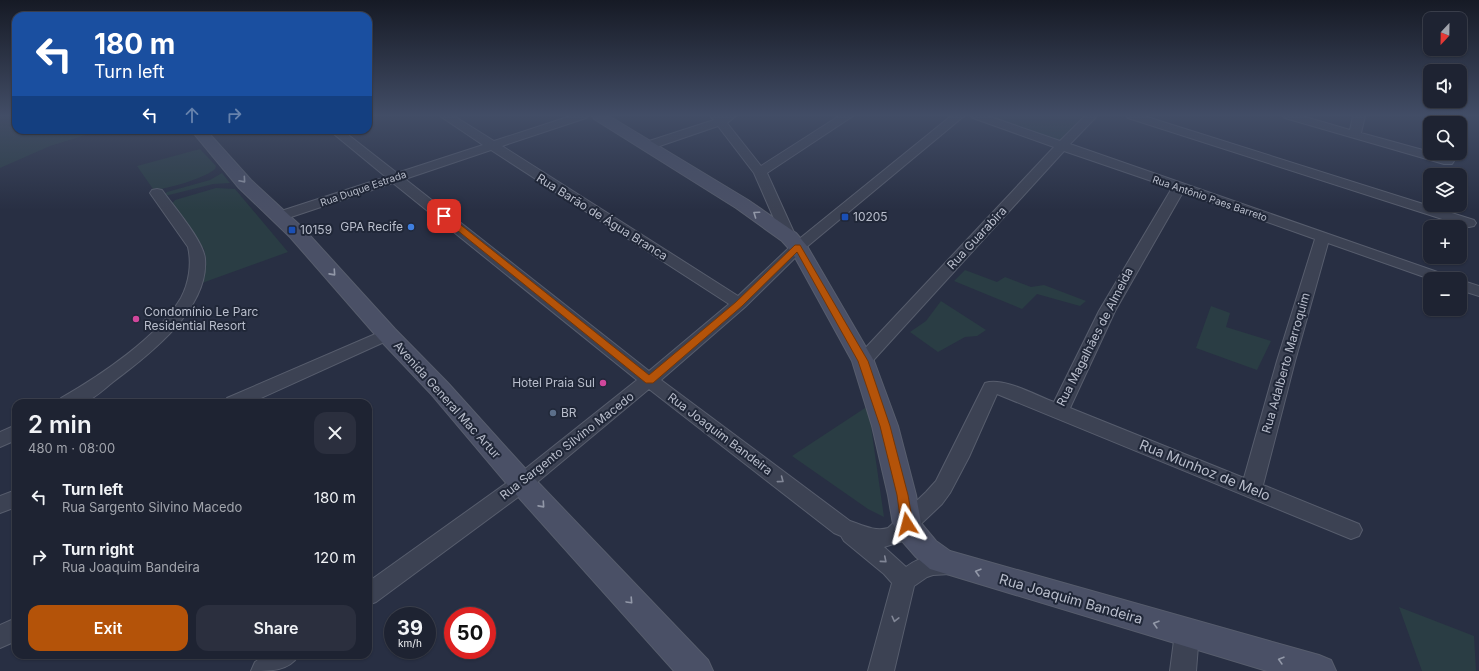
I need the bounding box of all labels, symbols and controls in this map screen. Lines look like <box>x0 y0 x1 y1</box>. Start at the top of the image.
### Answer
north arrow <box>1423 12 1467 56</box>
map controls <box>1423 12 1467 316</box>
text: 180 m <box>94 27 175 61</box>
icon: left <box>28 28 80 80</box>
text: Turn left <box>94 61 164 82</box>
button: sound <box>1423 64 1467 108</box>
icon: left <box>139 104 161 126</box>
icon: ahead <box>181 104 203 126</box>
icon: right <box>223 104 245 126</box>
button: search <box>1423 116 1467 160</box>
street label: Rua Duque Estrada <box>318 168 408 208</box>
button: layers <box>1423 168 1467 212</box>
street label: Rua Barão de Água Branca <box>534 170 671 263</box>
street label: Rua Antônio Paes Barreto <box>1151 173 1269 223</box>
one-way arrow <box>238 175 245 183</box>
pin <box>427 199 461 233</box>
street label: Rua Guarabira <box>944 203 1010 272</box>
icon: arrive <box>433 205 455 227</box>
place label: 10205 <box>853 209 888 224</box>
one-way arrow <box>753 211 760 219</box>
marker: 10205 <box>840 212 850 222</box>
place label: GPA Recife <box>340 219 403 234</box>
button: + <box>1423 220 1467 264</box>
place label: 10159 <box>300 222 332 237</box>
marker: GPA Recife <box>406 222 416 232</box>
marker: 10159 <box>287 225 297 235</box>
street label: Rua Magalhães de Almeida <box>1053 265 1136 409</box>
one-way arrow <box>328 268 336 276</box>
button: − <box>1423 272 1467 316</box>
street label: Rua Adalberto Marroquim <box>1258 291 1313 435</box>
place label: Condomínio Le Parc Residential Resort <box>144 304 258 333</box>
marker: Condomínio Le Parc Residential Resort <box>131 314 141 324</box>
street label: Avenida General Mac Artur <box>391 338 504 462</box>
place label: Hotel Praia Sul <box>512 375 595 390</box>
marker: Hotel Praia Sul <box>598 378 608 388</box>
street label: Rua Sargento Silvino Macedo <box>497 388 637 503</box>
street label: Rua Joaquim Bandeira <box>665 389 776 478</box>
place label: BR <box>561 405 577 420</box>
marker: BR <box>548 408 558 418</box>
text: 2 min <box>28 410 92 439</box>
button: close <box>314 412 356 454</box>
street label: Rua Munhoz de Melo <box>1137 435 1273 504</box>
text: 480 m · 08:00 <box>28 440 115 456</box>
one-way arrow <box>776 475 783 482</box>
text: Turn left <box>62 480 123 499</box>
icon: left <box>28 486 50 508</box>
text: 180 m <box>314 488 356 507</box>
text: Rua Sargento Silvino Macedo <box>62 499 242 515</box>
one-way arrow <box>537 500 545 508</box>
position arrow <box>886 503 928 545</box>
text: Turn right <box>62 540 134 559</box>
icon: right <box>28 546 50 568</box>
text: 120 m <box>314 548 356 567</box>
one-way arrow <box>879 555 886 562</box>
text: Rua Joaquim Bandeira <box>62 559 200 575</box>
one-way arrow <box>975 568 982 577</box>
street label: Rua Joaquim Bandeira <box>997 570 1145 627</box>
one-way arrow <box>625 596 633 604</box>
button: Exit <box>28 605 188 651</box>
button: Share <box>196 605 356 651</box>
speed limit sign: 50 <box>444 607 496 659</box>
one-way arrow <box>891 615 900 622</box>
text: 39 <box>397 616 423 640</box>
one-way arrow <box>1153 620 1160 629</box>
text: km/h <box>398 637 422 649</box>
one-way arrow <box>1278 656 1285 665</box>

